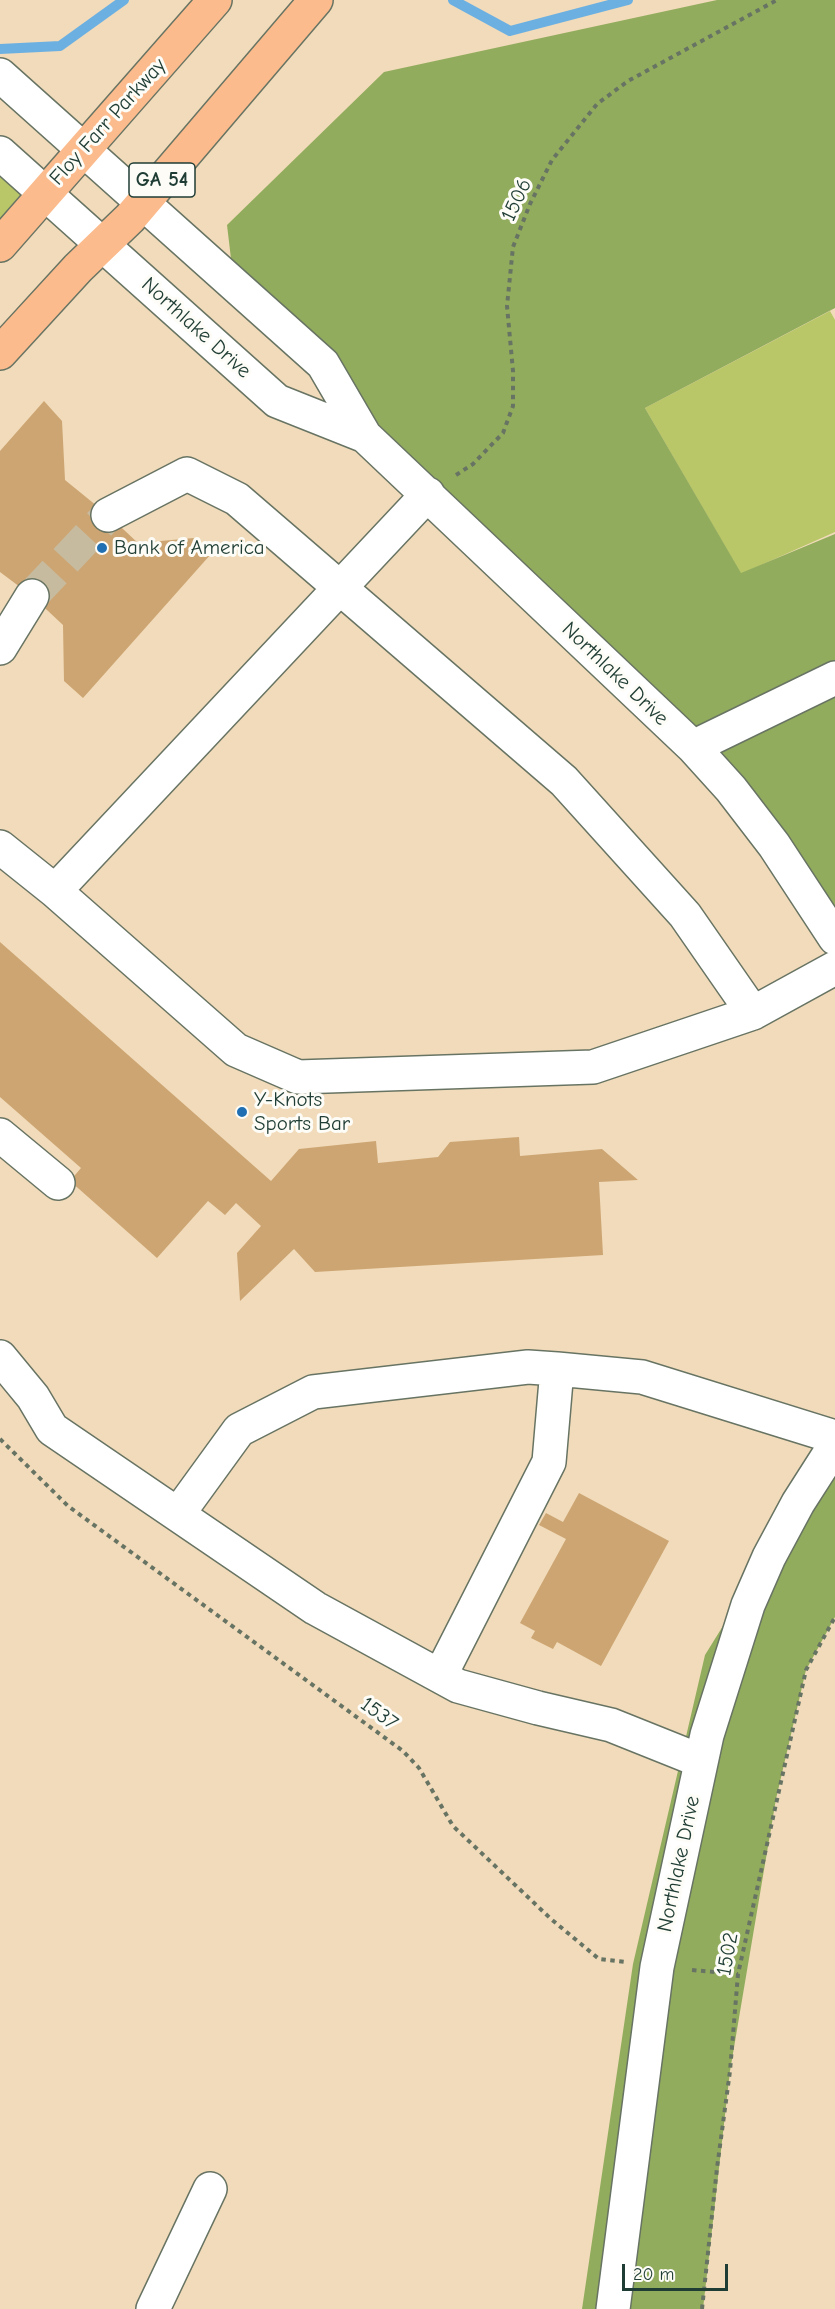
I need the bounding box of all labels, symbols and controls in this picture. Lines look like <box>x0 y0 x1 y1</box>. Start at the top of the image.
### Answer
street label: Floy Farr Parkway <box>44 53 172 191</box>
road number: GA 54 <box>129 163 195 197</box>
street label: 1506 <box>496 175 538 225</box>
street label: Northlake Drive <box>136 272 256 384</box>
place label: Bank of America <box>114 535 265 561</box>
marker: Bank of America <box>95 541 109 555</box>
street label: Northlake Drive <box>556 617 674 731</box>
place label: Y-Knots Sports Bar <box>254 1087 350 1137</box>
marker: Y-Knots Sports Bar <box>235 1105 249 1119</box>
street label: 1537 <box>355 1692 403 1736</box>
street label: Northlake Drive <box>652 1794 706 1934</box>
street label: 1502 <box>712 1930 744 1978</box>
scale bar <box>625 2252 732 2290</box>
text: 20 m <box>633 2264 674 2285</box>

